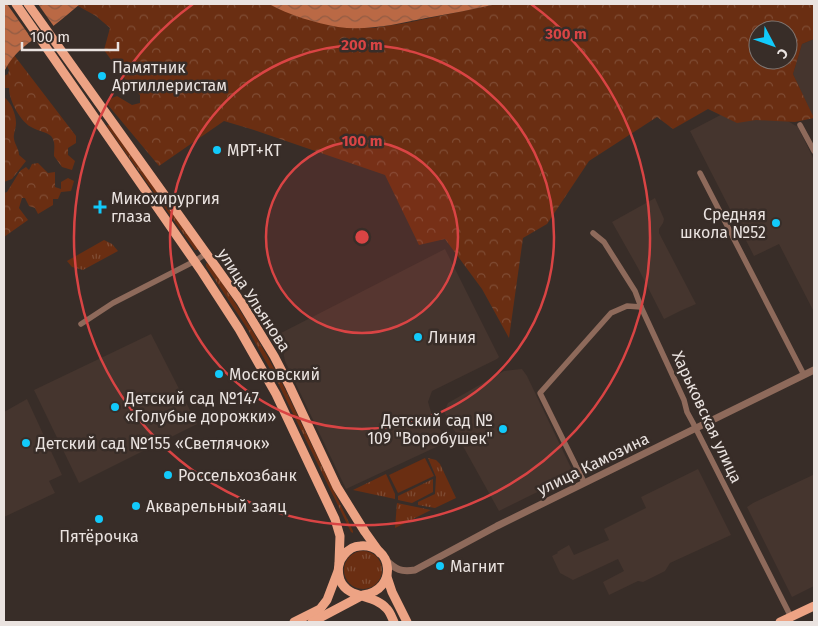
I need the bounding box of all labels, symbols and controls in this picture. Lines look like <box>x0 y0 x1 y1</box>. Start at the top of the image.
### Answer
scale bar <box>22 20 119 52</box>
north arrow <box>748 20 798 70</box>
text: 300 m <box>544 25 587 43</box>
text: 100 m <box>30 28 70 46</box>
text: 200 m <box>341 36 383 54</box>
text: С <box>773 45 791 62</box>
place label: Памятник Артиллеристам <box>112 58 227 95</box>
marker: Памятник Артиллеристам <box>96 70 108 82</box>
text: 100 m <box>342 132 382 150</box>
place label: МРТ+КТ <box>227 141 282 160</box>
marker: МРТ+КТ <box>211 144 223 156</box>
place label: Микохирургия глаза <box>111 189 220 226</box>
marker: Микохирургия глаза <box>93 200 107 214</box>
place label: Средняя школа №52 <box>680 205 766 242</box>
marker: Средняя школа №52 <box>770 217 782 229</box>
centre of rings <box>353 228 371 246</box>
street label: улица Ульянова <box>214 245 294 355</box>
place label: Линия <box>428 328 476 347</box>
marker: Линия <box>412 331 424 343</box>
street label: Харьковская улица <box>668 348 746 486</box>
place label: Московский <box>229 365 320 384</box>
marker: Московский <box>213 368 225 380</box>
place label: Детский сад №147 «Голубые дорожки» <box>124 389 276 426</box>
marker: Детский сад №147 «Голубые дорожки» <box>109 401 121 413</box>
place label: Детский сад № 109 "Воробушек" <box>367 411 493 448</box>
marker: Детский сад № 109 "Воробушек" <box>497 423 509 435</box>
street label: улица Камозина <box>534 429 652 499</box>
place label: Детский сад №155 «Светлячок» <box>35 434 270 453</box>
marker: Детский сад №155 «Светлячок» <box>20 437 32 449</box>
place label: Россельхозбанк <box>178 466 298 485</box>
marker: Россельхозбанк <box>162 469 174 481</box>
place label: Акварельный заяц <box>146 497 287 516</box>
marker: Акварельный заяц <box>130 500 142 512</box>
marker: Пятёрочка <box>93 513 105 525</box>
place label: Пятёрочка <box>59 527 139 546</box>
place label: Магнит <box>450 557 505 576</box>
marker: Магнит <box>434 560 446 572</box>

